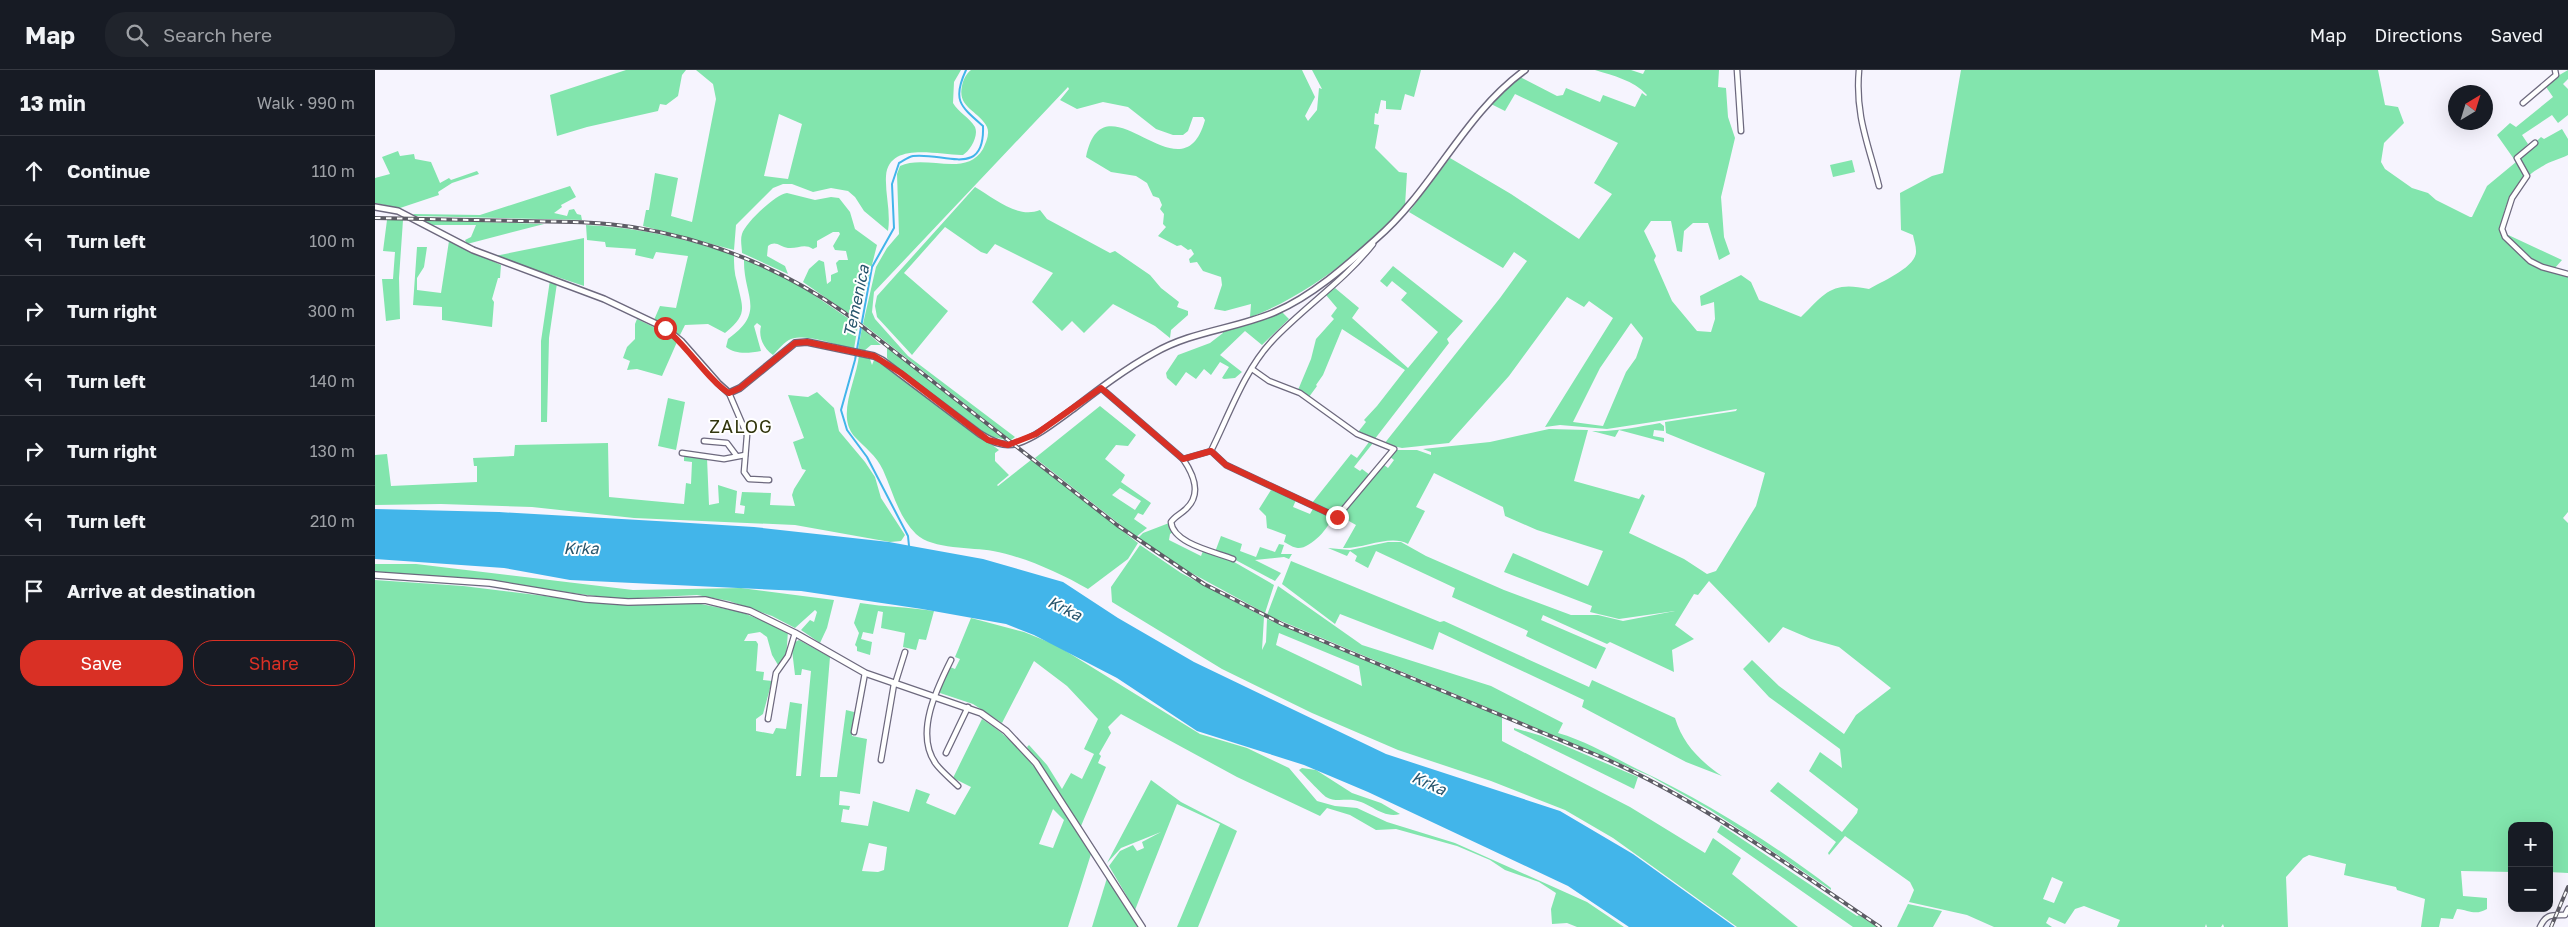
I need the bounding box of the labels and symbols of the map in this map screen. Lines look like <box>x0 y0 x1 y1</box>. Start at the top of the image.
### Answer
north arrow <box>2448 85 2493 130</box>
water label: Temenica <box>839 262 874 339</box>
route start <box>654 317 677 340</box>
district label: ZALOG <box>709 415 773 437</box>
route end <box>1326 506 1349 529</box>
water label: Krka <box>563 538 600 558</box>
water label: Krka <box>1045 591 1086 625</box>
water label: Krka <box>1409 767 1450 800</box>

